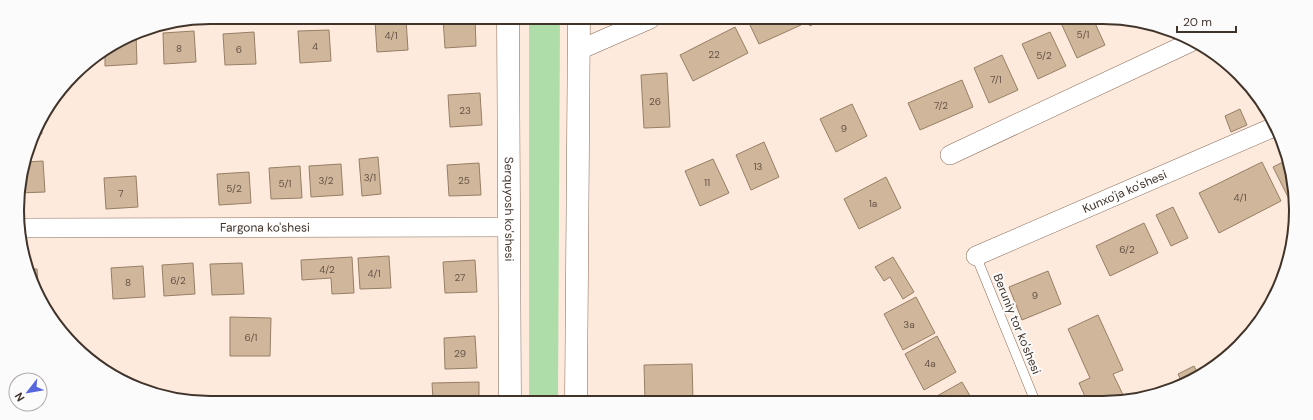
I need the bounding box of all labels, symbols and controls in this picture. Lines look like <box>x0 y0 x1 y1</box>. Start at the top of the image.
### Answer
scale bar <box>1177 8 1236 34</box>
text: 20 m <box>1183 14 1212 30</box>
house number: 5/1 <box>1077 28 1089 41</box>
house number: 4/1 <box>384 29 398 42</box>
house number: 4 <box>312 40 318 53</box>
house number: 8 <box>176 42 182 55</box>
house number: 6 <box>236 43 242 56</box>
house number: 22 <box>708 48 720 61</box>
house number: 5/2 <box>1036 49 1052 62</box>
house number: 7/1 <box>990 73 1002 86</box>
house number: 26 <box>649 95 661 108</box>
house number: 7/2 <box>934 99 948 112</box>
house number: 23 <box>459 104 471 117</box>
house number: 9 <box>841 122 847 135</box>
street label: Serquyosh ko'shesi <box>501 157 517 261</box>
house number: 13 <box>753 160 763 173</box>
street label: Kunxo'ja ko'shesi <box>1080 166 1169 217</box>
house number: 3/1 <box>364 171 376 184</box>
house number: 3/2 <box>318 174 334 187</box>
house number: 25 <box>458 174 470 187</box>
house number: 11 <box>704 176 710 189</box>
house number: 5/1 <box>279 177 291 190</box>
house number: 5/2 <box>226 182 242 195</box>
house number: 7 <box>118 187 124 200</box>
house number: 4/1 <box>1233 191 1247 204</box>
house number: 1a <box>869 197 877 210</box>
street label: Fargona ko'shesi <box>220 219 310 236</box>
house number: 6/2 <box>1119 243 1135 256</box>
house number: 4/2 <box>319 263 335 276</box>
house number: 4/1 <box>367 267 381 280</box>
house number: 27 <box>455 271 465 284</box>
street label: Beruniy tor ko'shesi <box>990 271 1045 377</box>
house number: 6/2 <box>170 274 186 287</box>
house number: 8 <box>125 276 131 289</box>
house number: 9 <box>1032 289 1038 302</box>
house number: 3a <box>903 318 915 331</box>
house number: 6/1 <box>245 331 257 344</box>
house number: 29 <box>454 347 466 360</box>
house number: 4a <box>924 357 936 370</box>
north arrow <box>8 372 48 412</box>
text: N <box>11 390 27 404</box>

